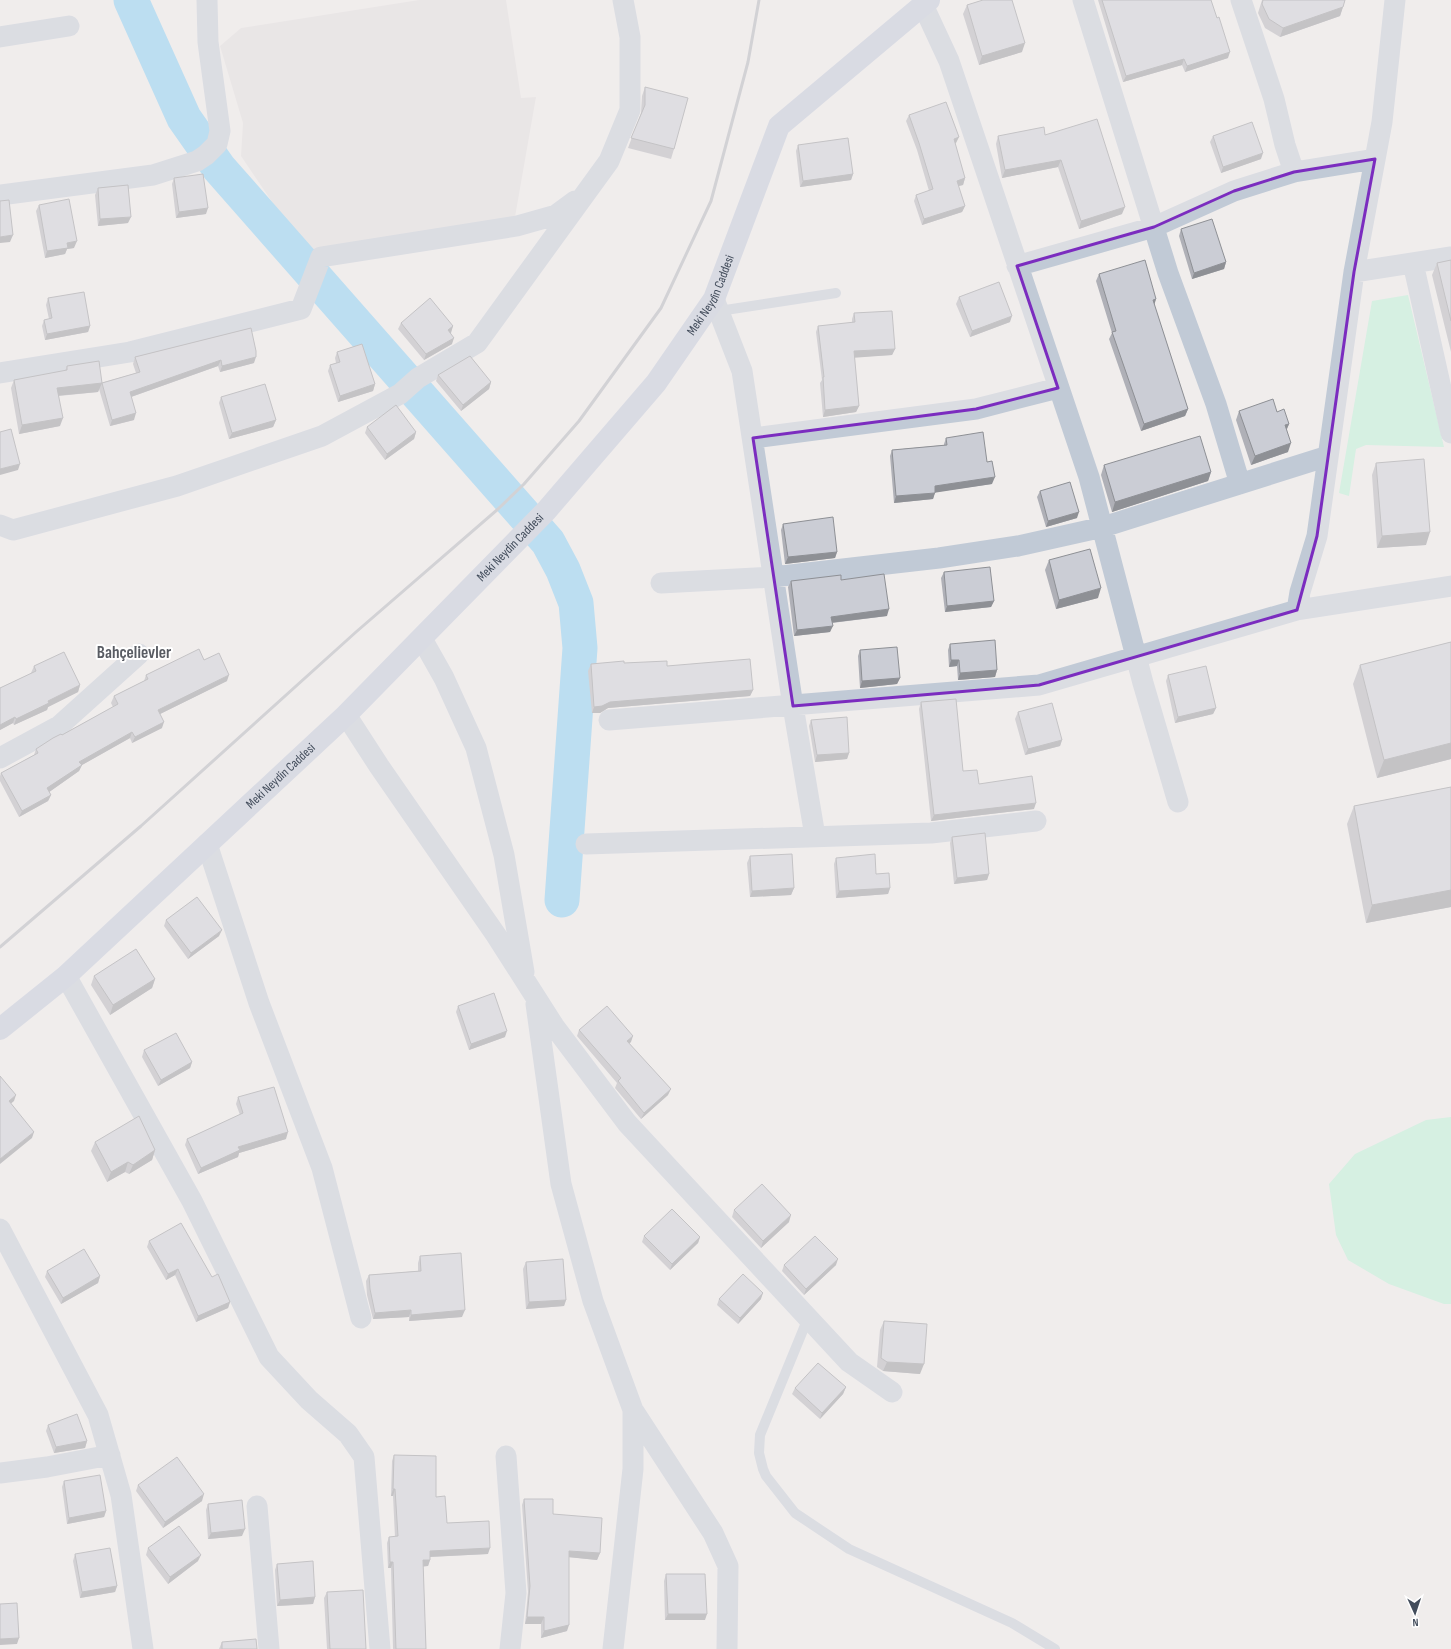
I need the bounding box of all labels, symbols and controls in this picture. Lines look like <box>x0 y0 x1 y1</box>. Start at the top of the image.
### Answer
street label: Meki Neydin Caddesi <box>683 253 738 338</box>
street label: Meki Neydin Caddesi <box>473 510 547 585</box>
district label: Bahçelievler <box>97 643 171 663</box>
street label: Meki Neydin Caddesi <box>243 740 319 812</box>
north arrow <box>1395 1593 1435 1633</box>
text: N <box>1412 1616 1419 1629</box>

